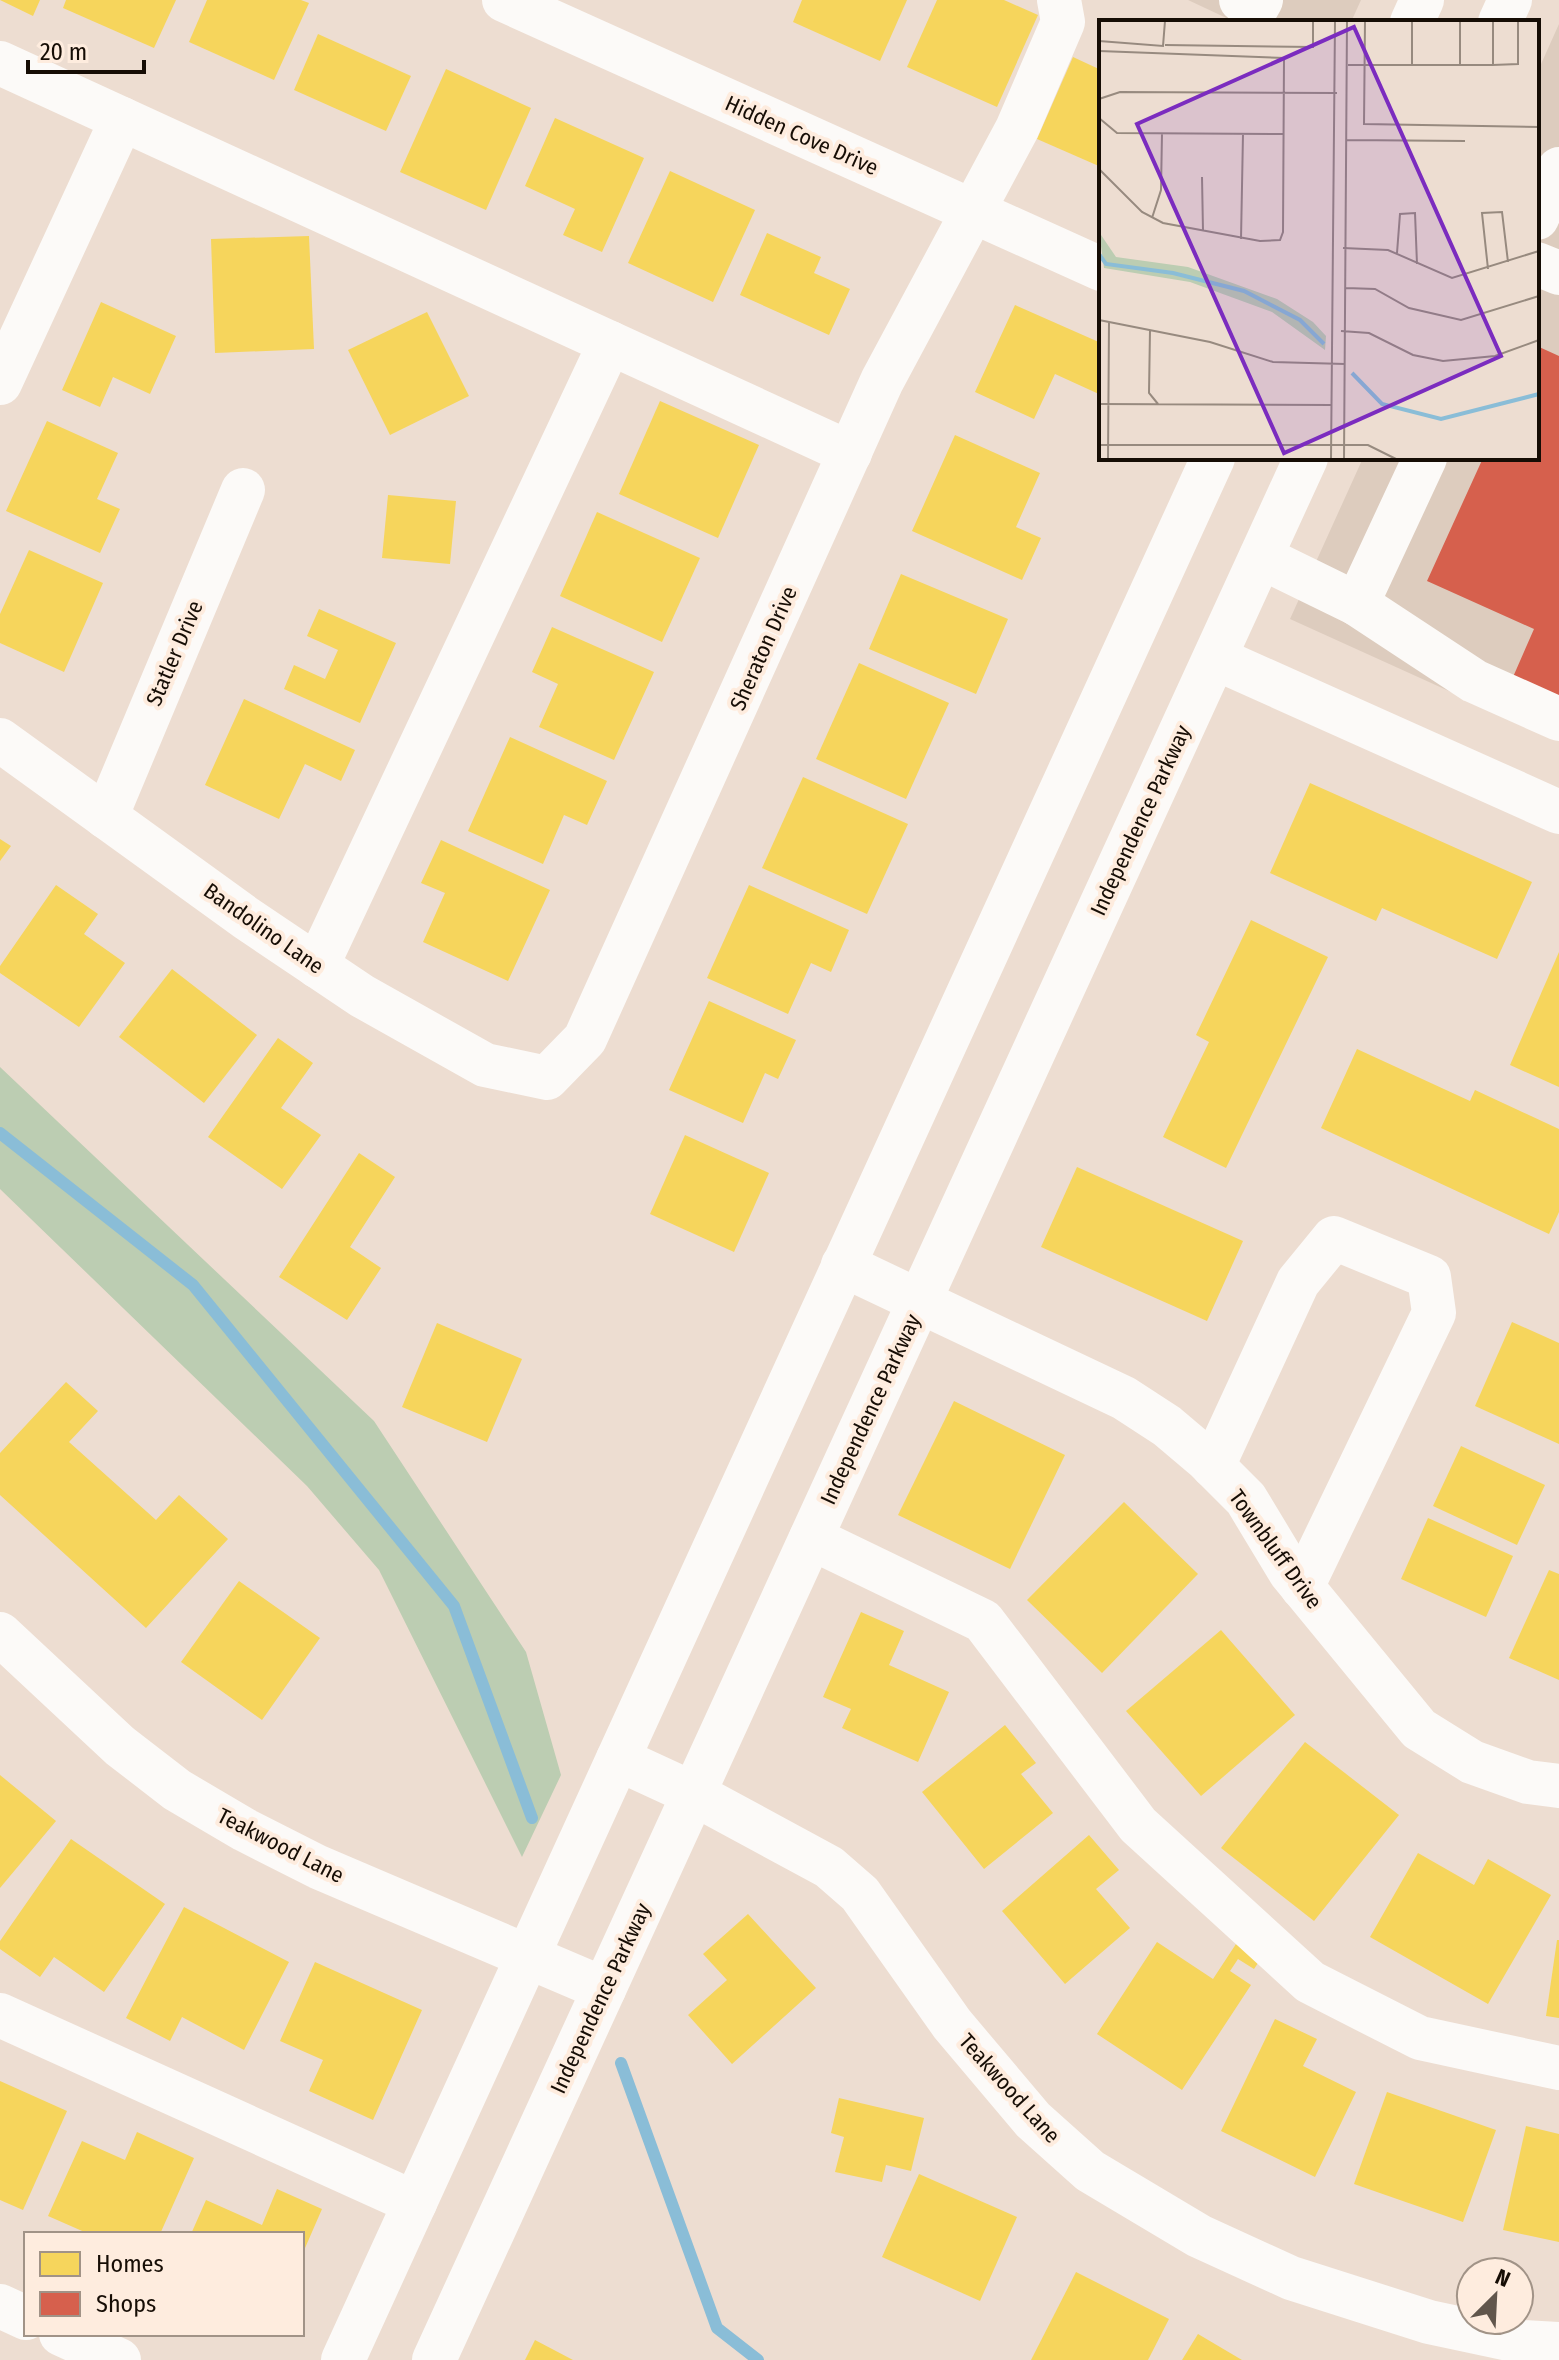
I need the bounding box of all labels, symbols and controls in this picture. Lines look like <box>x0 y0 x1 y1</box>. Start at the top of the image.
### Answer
inset map <box>1099 20 1539 460</box>
scale bar <box>28 24 144 74</box>
text: 20 m <box>40 38 87 66</box>
street label: Hidden Cove Drive <box>721 90 882 181</box>
street label: Sheraton Drive <box>724 582 803 714</box>
street label: Statler Drive <box>140 597 209 710</box>
street label: Independence Parkway <box>1084 721 1196 920</box>
street label: Bandolino Lane <box>199 877 329 980</box>
street label: Independence Parkway <box>814 1310 926 1509</box>
street label: Townbluff Drive <box>1223 1484 1328 1614</box>
street label: Teakwood Lane <box>213 1802 348 1889</box>
street label: Independence Parkway <box>544 1899 656 2098</box>
street label: Teakwood Lane <box>953 2028 1066 2149</box>
legend <box>24 2232 304 2336</box>
text: Homes <box>96 2250 164 2278</box>
north arrow <box>1455 2256 1535 2336</box>
text: N <box>1491 2263 1514 2293</box>
text: Shops <box>96 2290 156 2318</box>

